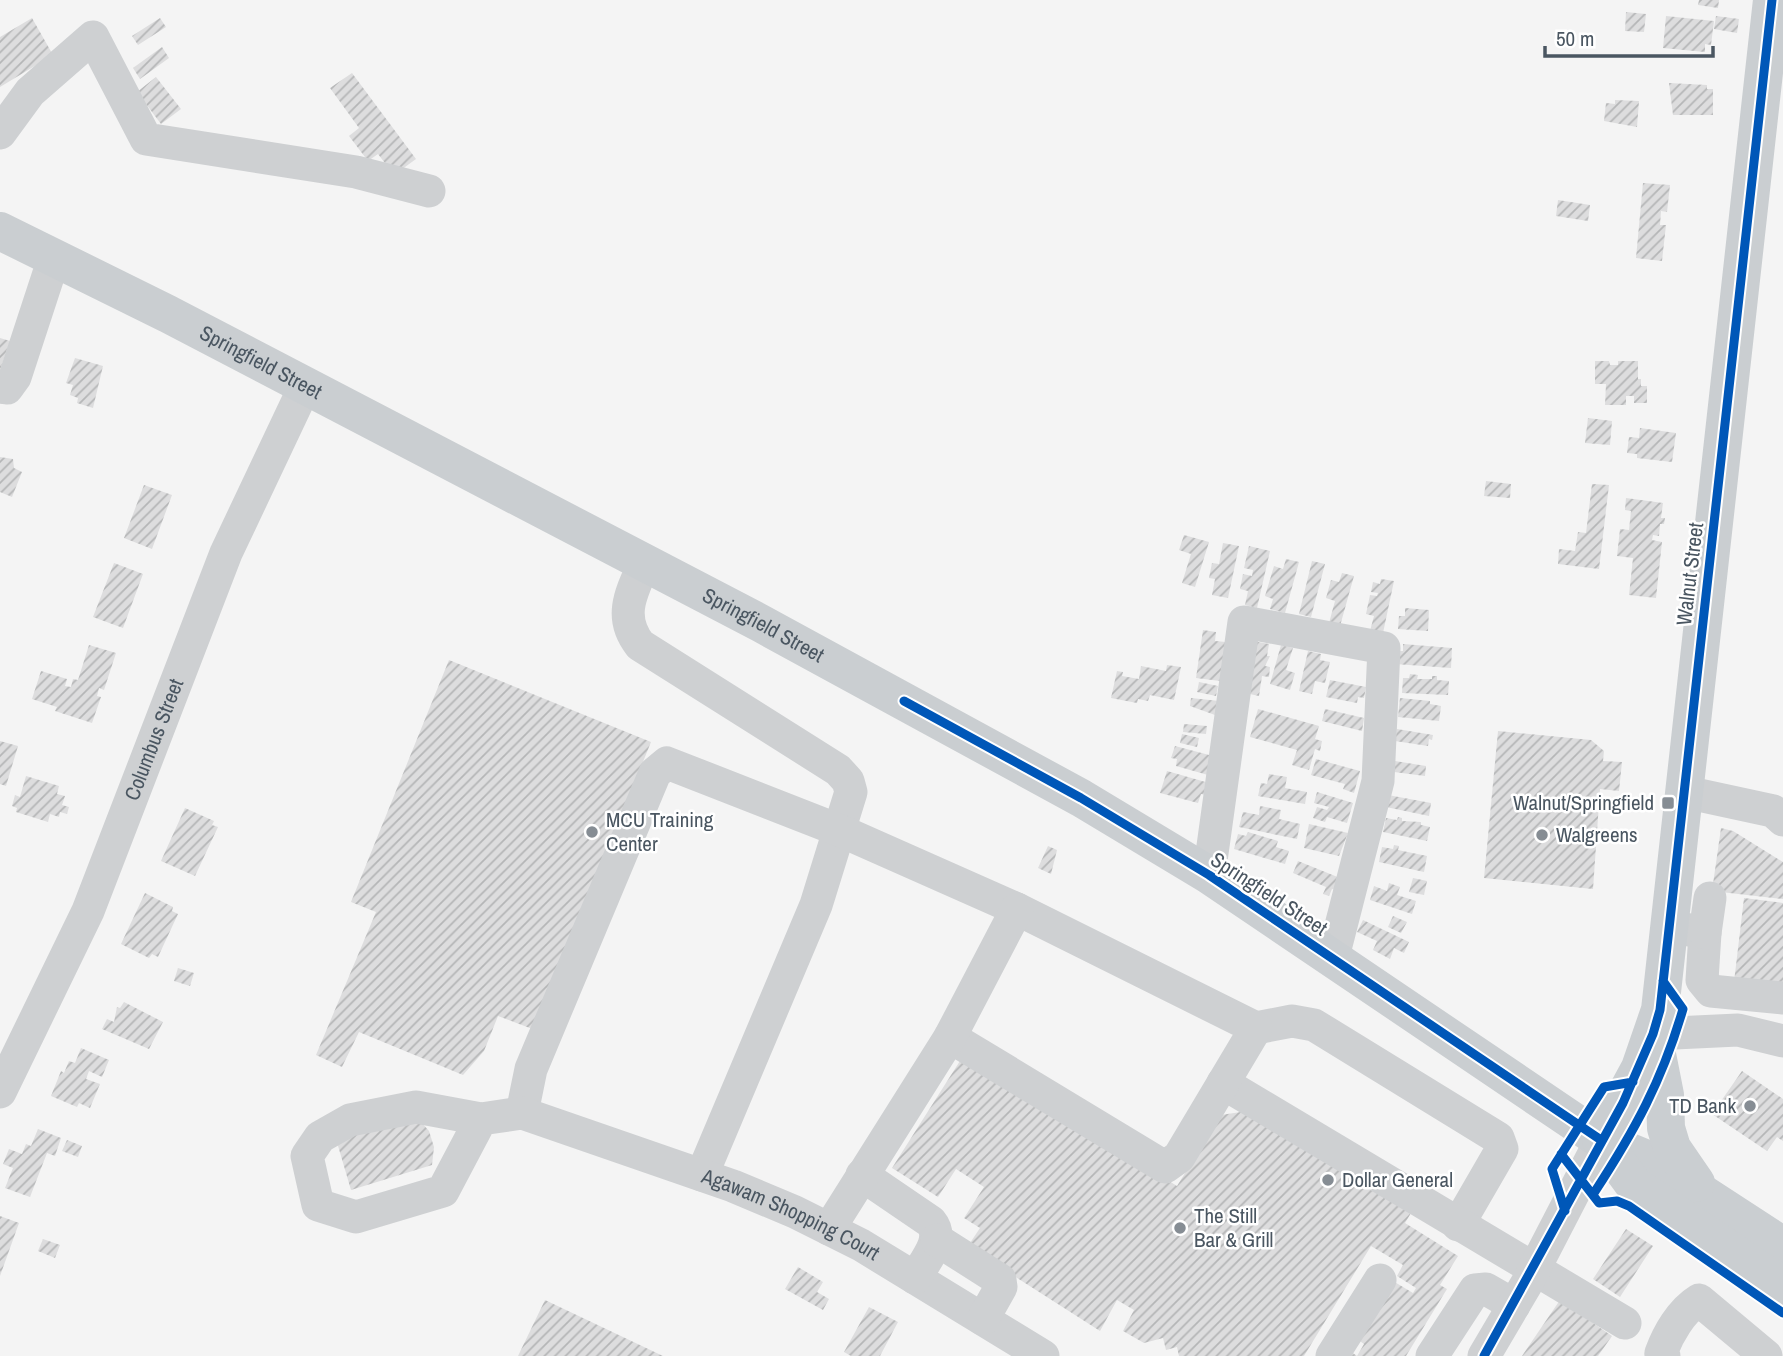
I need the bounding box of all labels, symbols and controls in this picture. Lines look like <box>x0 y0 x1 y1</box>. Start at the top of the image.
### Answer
scale bar <box>1545 14 1713 58</box>
text: 50 m <box>1556 24 1594 53</box>
street label: Springfield Street <box>195 318 327 406</box>
street label: Walnut Street <box>1669 521 1710 627</box>
street label: Springfield Street <box>697 580 830 669</box>
street label: Columbus Street <box>117 674 190 804</box>
place label: Walnut/Springfield <box>1513 788 1654 817</box>
marker: Walnut/Springfield <box>1660 795 1676 811</box>
place label: MCU Training Center <box>606 805 714 858</box>
place label: Walgreens <box>1556 820 1638 849</box>
marker: MCU Training Center <box>584 824 600 840</box>
marker: Walgreens <box>1534 827 1550 843</box>
street label: Springfield Street <box>1205 845 1334 942</box>
place label: TD Bank <box>1669 1091 1736 1120</box>
marker: TD Bank <box>1742 1098 1758 1114</box>
street label: Agawam Shopping Court <box>697 1161 886 1267</box>
place label: Dollar General <box>1342 1165 1453 1194</box>
marker: Dollar General <box>1320 1172 1336 1188</box>
place label: The Still Bar & Grill <box>1194 1201 1273 1254</box>
marker: The Still Bar & Grill <box>1172 1220 1188 1236</box>

